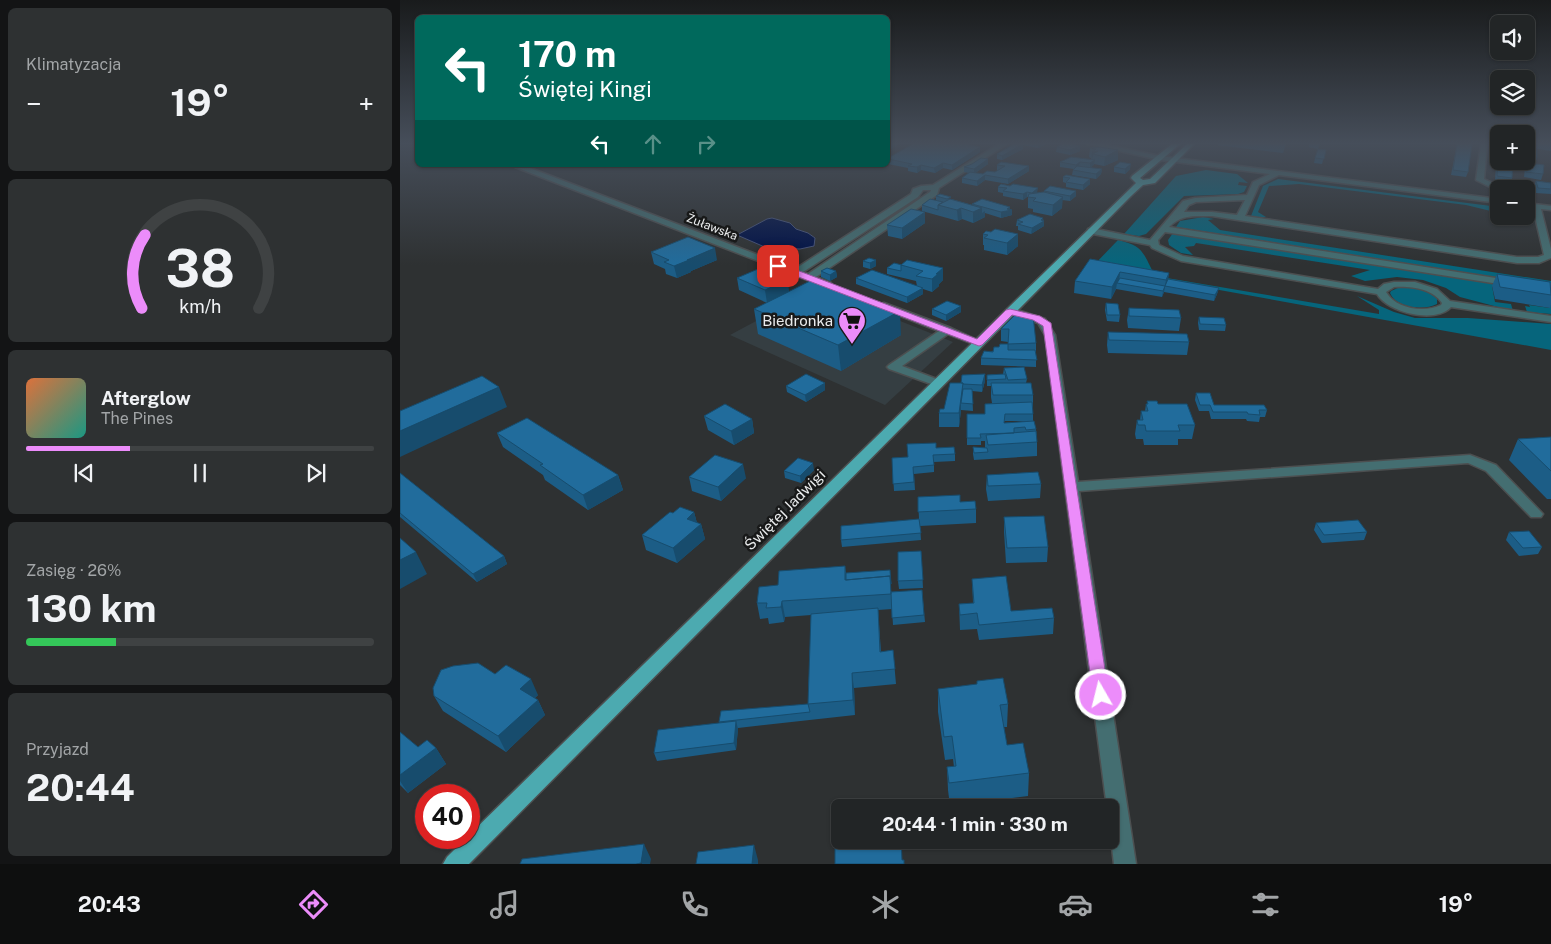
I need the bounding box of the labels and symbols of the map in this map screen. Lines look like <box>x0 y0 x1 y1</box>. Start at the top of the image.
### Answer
street label: Żuławska <box>684 211 740 243</box>
pin <box>757 245 799 287</box>
supermarket icon: Biedronka <box>837 306 867 345</box>
place label: Biedronka <box>762 312 833 329</box>
street label: Świętej Jadwigi <box>740 465 828 553</box>
position arrow <box>1074 668 1126 720</box>
speed limit sign: 40 <box>415 784 480 849</box>

